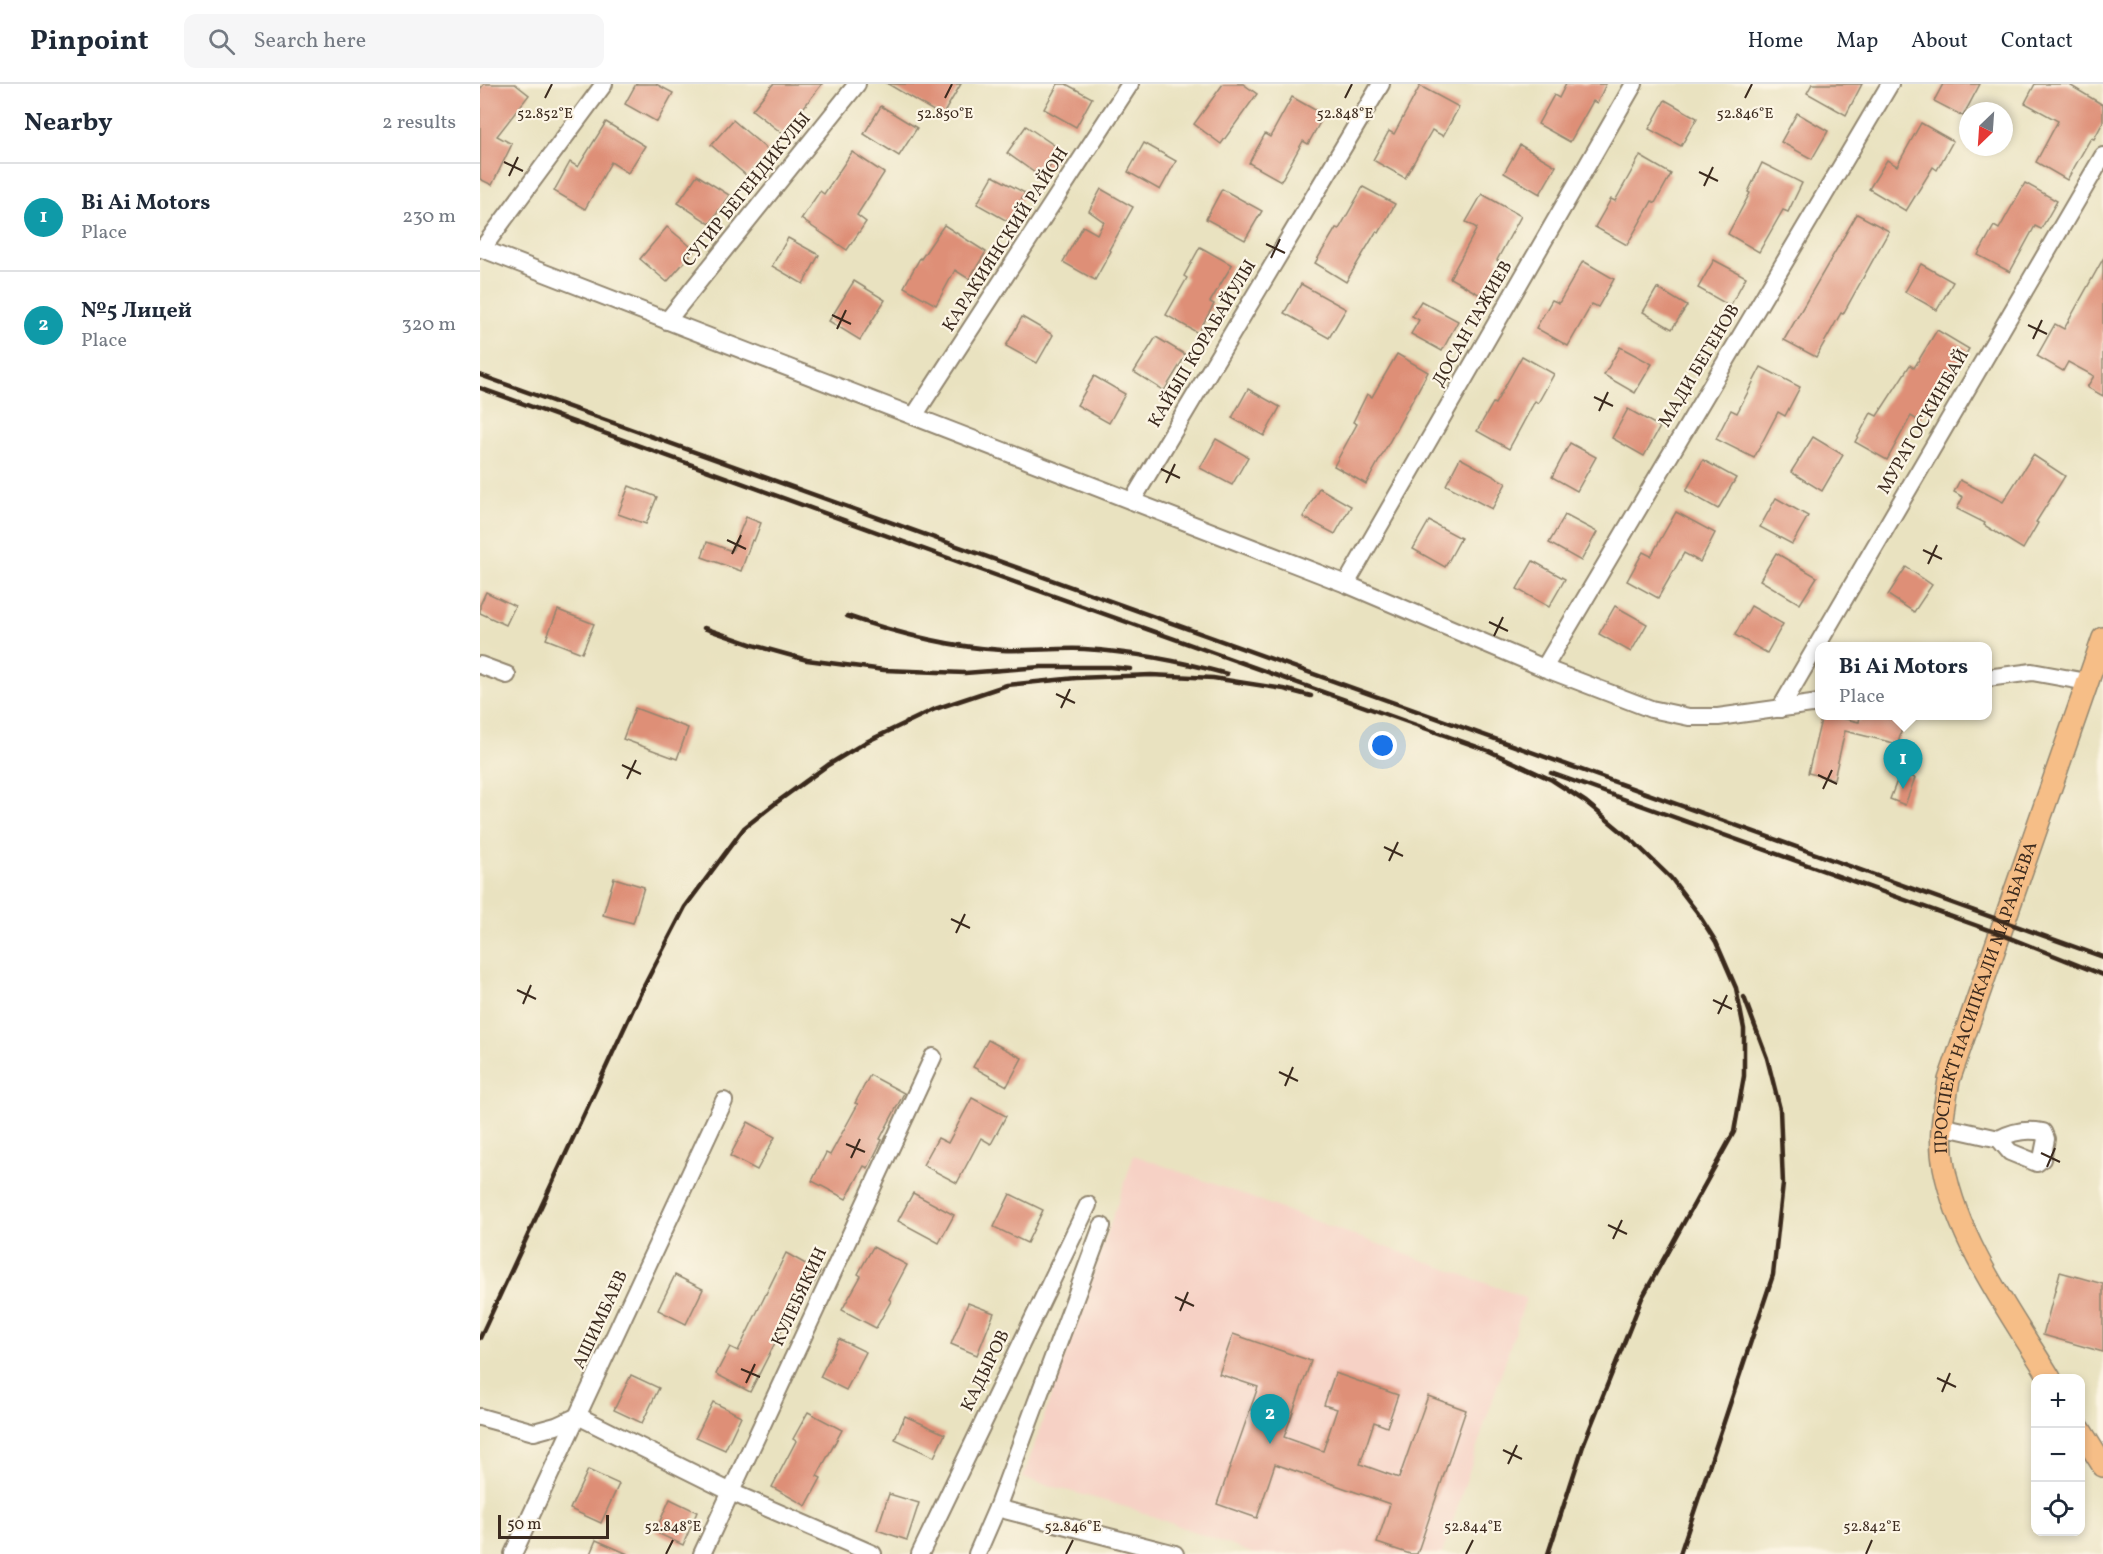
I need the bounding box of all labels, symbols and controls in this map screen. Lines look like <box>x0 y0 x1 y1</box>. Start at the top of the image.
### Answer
search box <box>184 14 604 68</box>
text: Pinpoint <box>30 22 148 61</box>
icon: search <box>205 25 238 58</box>
text: Search here <box>253 26 366 57</box>
text: Home <box>1748 27 1803 56</box>
text: Map <box>1836 27 1878 56</box>
text: About <box>1911 27 1968 56</box>
text: Contact <box>2001 27 2073 56</box>
north arrow <box>1959 102 2013 156</box>
text: 52.852°E <box>517 104 573 125</box>
text: 52.850°E <box>917 104 973 125</box>
text: 52.848°E <box>1317 104 1373 125</box>
text: 52.846°E <box>1716 104 1774 125</box>
text: Nearby <box>24 105 113 141</box>
street label: СУГИР БЕГЕНДИКУЛЫ <box>677 107 817 273</box>
text: 2 results <box>382 109 456 137</box>
street label: КАРАКИЯНСКИЙ РАЙОН <box>937 143 1075 337</box>
text: Bi Ai Motors <box>81 188 210 219</box>
text: 1 <box>39 203 48 231</box>
text: 230 m <box>402 203 456 231</box>
text: Place <box>81 219 127 247</box>
street label: КАЙЫП КОРАБАЙУЛЫ <box>1143 255 1263 433</box>
street label: ДОСАН ТАЖИЕВ <box>1427 256 1519 392</box>
text: №5 Лицей <box>81 296 192 327</box>
street label: МАДИ БЕГЕНОВ <box>1653 300 1747 432</box>
text: 2 <box>38 311 49 339</box>
text: 320 m <box>401 311 456 339</box>
text: Place <box>81 327 127 355</box>
street label: МУРАТ ОСКИНБАЙ <box>1872 345 1976 499</box>
popup <box>1815 642 1992 720</box>
text: Bi Ai Motors <box>1839 652 1968 683</box>
text: Place <box>1839 683 1885 711</box>
your location <box>1368 731 1397 760</box>
pin: 1 <box>1884 740 1922 789</box>
street label: ПРОСПЕКТ НАСИПКАЛИ МАРАБАЕВА <box>1929 838 2044 1154</box>
street label: КУЛЕБЯКИН <box>766 1243 834 1351</box>
street label: АШИМБАЕВ <box>567 1266 635 1374</box>
street label: КАДЫРОВ <box>955 1326 1017 1416</box>
map controls <box>2031 1374 2085 1536</box>
button: + <box>2031 1374 2085 1428</box>
pin: 2 <box>1250 1394 1290 1444</box>
button: − <box>2031 1428 2085 1482</box>
button: locate <box>2031 1482 2085 1536</box>
scale bar <box>498 1512 609 1540</box>
text: 50 m <box>507 1514 541 1536</box>
text: 52.848°E <box>645 1517 701 1538</box>
text: 52.846°E <box>1044 1517 1102 1538</box>
text: 52.844°E <box>1444 1517 1502 1538</box>
text: 52.842°E <box>1843 1517 1901 1538</box>

